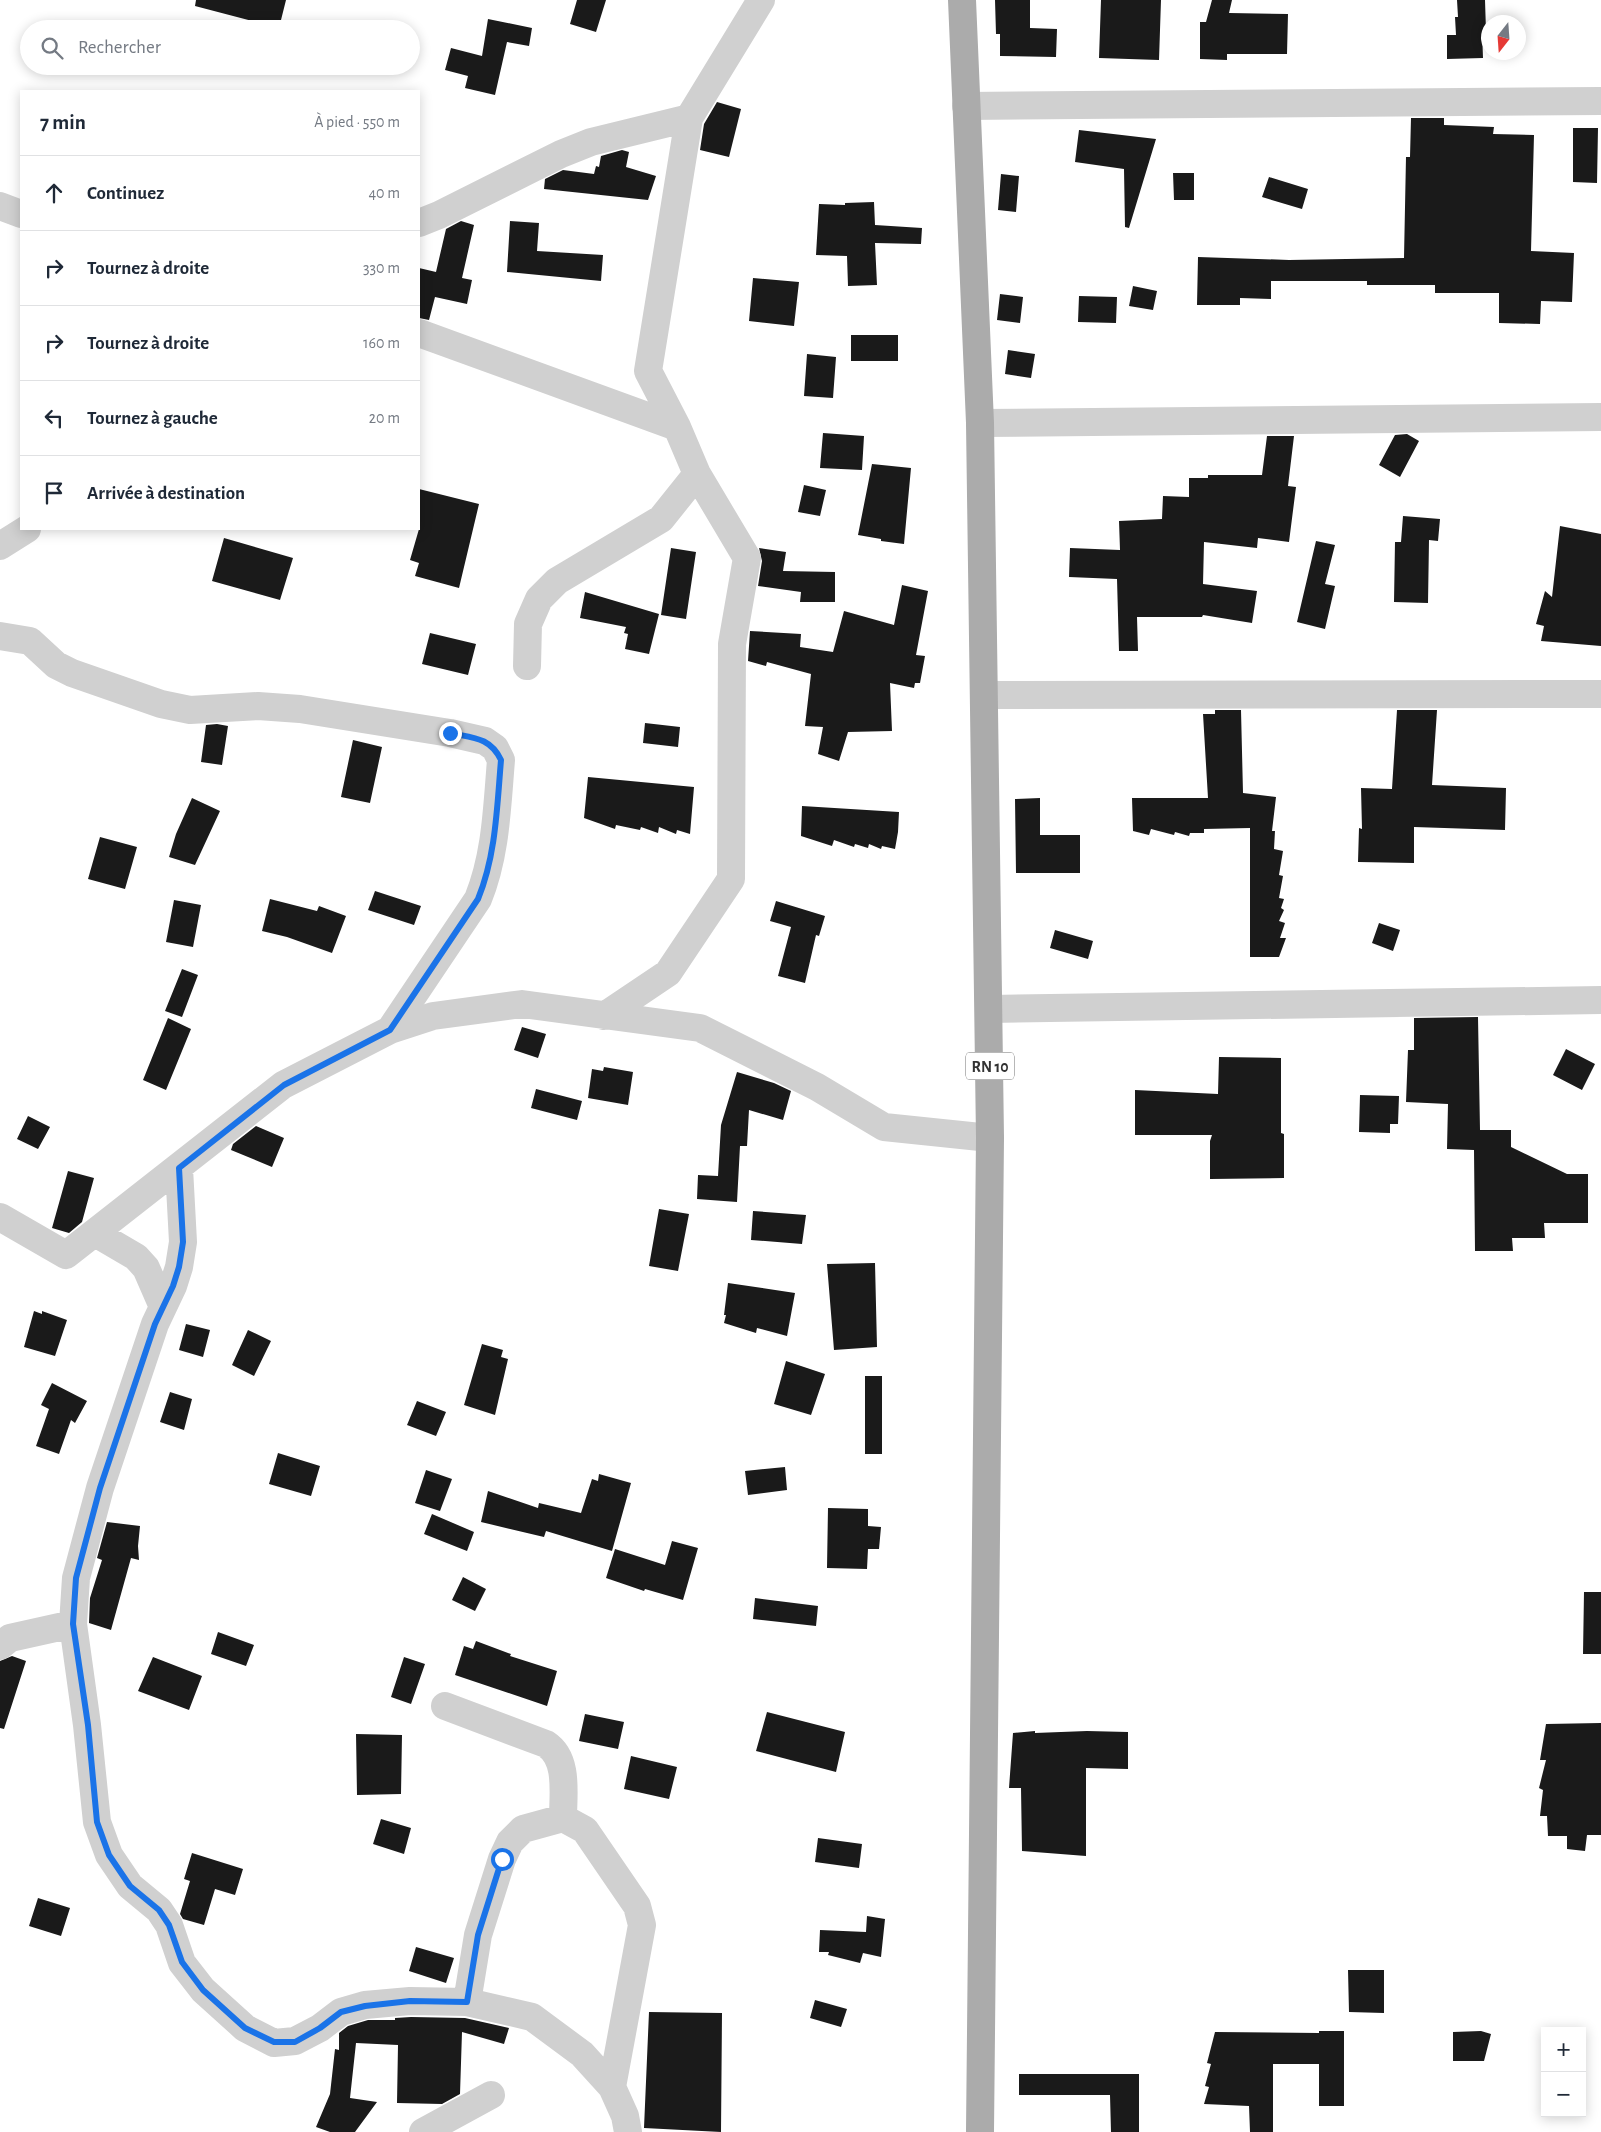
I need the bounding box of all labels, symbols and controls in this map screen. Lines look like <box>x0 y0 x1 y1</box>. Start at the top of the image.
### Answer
north arrow <box>1481 15 1526 60</box>
search box <box>20 20 420 75</box>
icon: search <box>38 34 66 62</box>
text: Rechercher <box>78 38 161 57</box>
text: 7 min <box>40 112 86 133</box>
text: À pied · 550 m <box>314 114 400 130</box>
icon: ahead <box>40 179 68 207</box>
text: Continuez <box>87 184 164 203</box>
text: 40 m <box>368 185 400 201</box>
icon: right <box>40 254 68 282</box>
text: Tournez à droite <box>87 259 209 278</box>
text: 330 m <box>363 260 400 276</box>
icon: right <box>40 329 68 357</box>
text: Tournez à droite <box>87 334 209 353</box>
text: 160 m <box>363 335 400 351</box>
icon: left <box>40 404 68 432</box>
text: Tournez à gauche <box>87 409 218 428</box>
text: 20 m <box>369 410 400 426</box>
icon: arrive <box>40 479 68 507</box>
text: Arrivée à destination <box>87 484 245 503</box>
route end <box>439 722 462 745</box>
road number: RN 10 <box>966 1052 1014 1080</box>
route start <box>491 1848 514 1871</box>
map controls <box>1541 2027 1586 2117</box>
button: + <box>1541 2027 1586 2072</box>
button: − <box>1541 2072 1586 2117</box>

